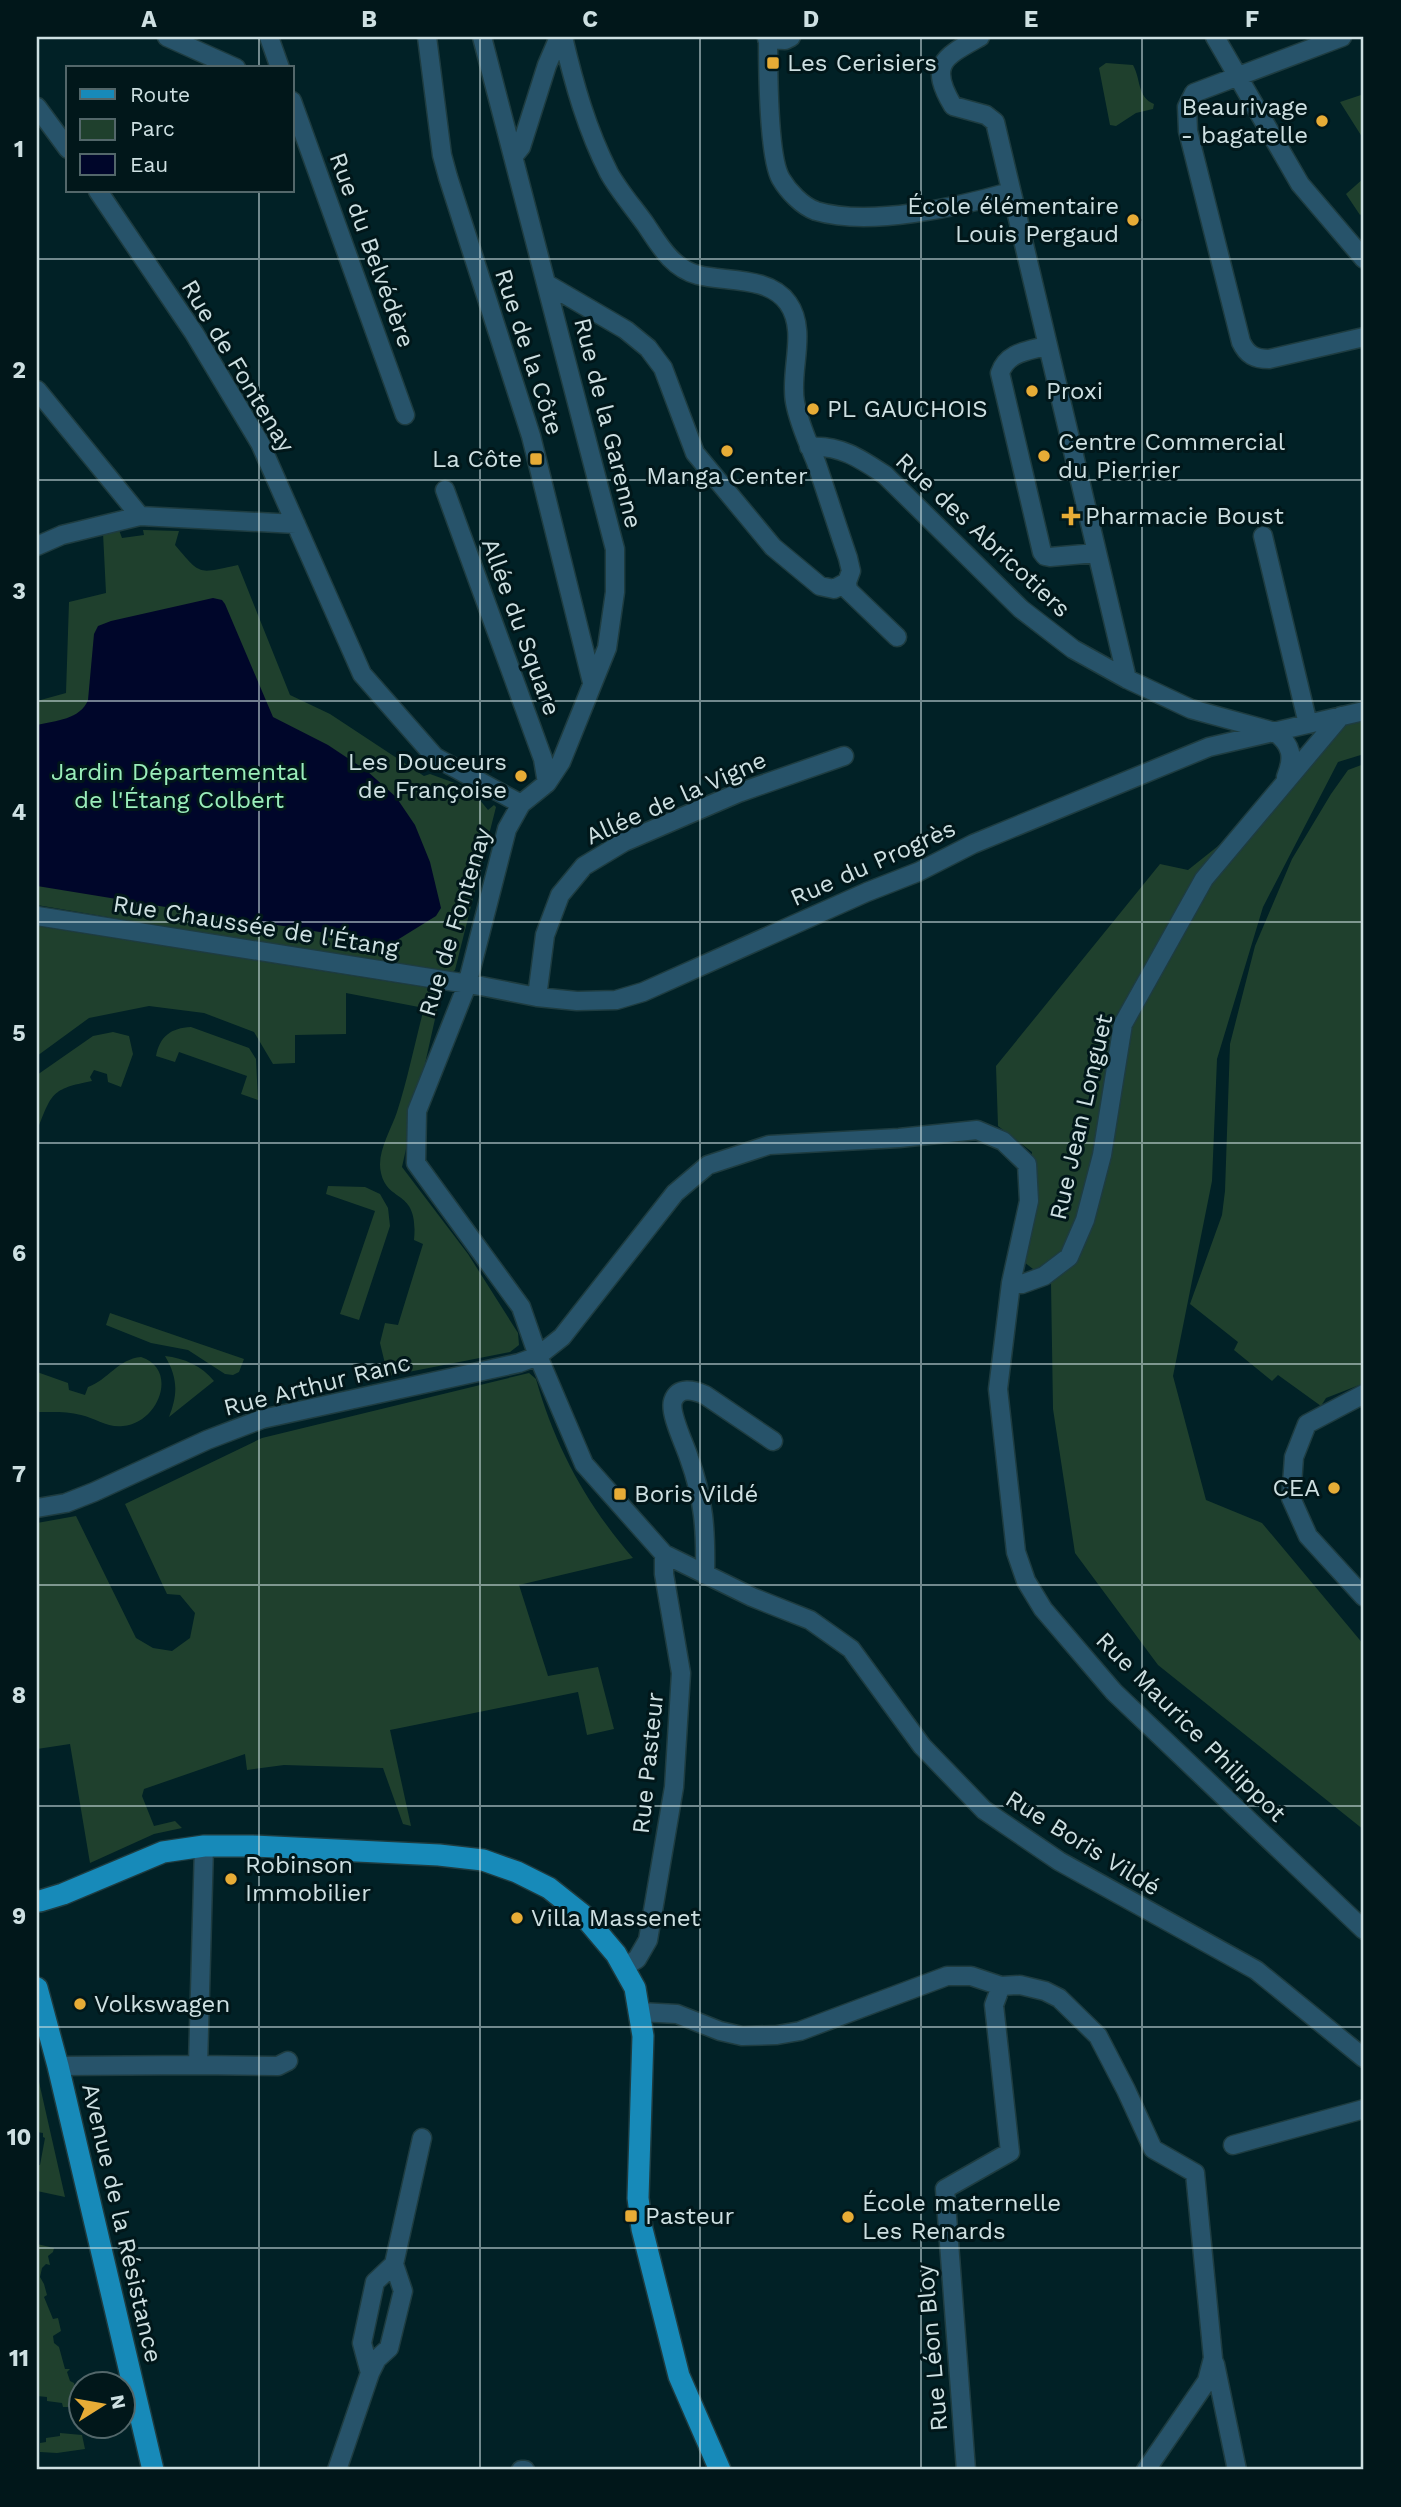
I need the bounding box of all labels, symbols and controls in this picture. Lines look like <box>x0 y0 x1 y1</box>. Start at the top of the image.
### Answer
text: A <box>141 6 157 33</box>
text: B <box>361 6 377 33</box>
text: C <box>582 6 598 33</box>
text: D <box>803 6 819 33</box>
text: E <box>1024 6 1038 33</box>
text: F <box>1245 6 1259 33</box>
place label: Les Cerisiers <box>787 49 937 77</box>
marker: Les Cerisiers <box>765 55 781 71</box>
legend <box>66 66 294 192</box>
text: Route <box>130 82 190 107</box>
place label: Beaurivage - bagatelle <box>1181 93 1308 149</box>
marker: Beaurivage - bagatelle <box>1314 113 1330 129</box>
text: Parc <box>130 116 175 141</box>
text: 1 <box>14 136 24 163</box>
street label: Rue du Belvédère <box>324 149 420 351</box>
text: Eau <box>130 152 168 177</box>
place label: École élémentaire Louis Pergaud <box>907 192 1119 248</box>
marker: École élémentaire Louis Pergaud <box>1125 212 1141 228</box>
street label: Rue de la Côte <box>489 266 569 438</box>
street label: Rue de Fontenay <box>176 275 301 458</box>
street label: Rue de la Garenne <box>568 315 648 531</box>
text: 2 <box>12 357 26 384</box>
place label: Proxi <box>1046 377 1103 405</box>
marker: Proxi <box>1024 383 1040 399</box>
place label: PL GAUCHOIS <box>827 395 988 423</box>
marker: PL GAUCHOIS <box>805 401 821 417</box>
place label: Centre Commercial du Pierrier <box>1058 428 1286 484</box>
marker: Manga Center <box>719 443 735 459</box>
place label: La Côte <box>432 445 522 473</box>
street label: Rue des Abricotiers <box>890 447 1076 623</box>
marker: Centre Commercial du Pierrier <box>1036 448 1052 464</box>
marker: La Côte <box>528 451 544 467</box>
place label: Manga Center <box>646 462 808 490</box>
place label: Pharmacie Boust <box>1085 502 1284 530</box>
marker: Pharmacie Boust <box>1063 508 1079 524</box>
street label: Allée du Square <box>476 535 566 719</box>
text: 3 <box>12 578 26 605</box>
street label: Allée de la Vigne <box>581 746 771 850</box>
place label: Les Douceurs de Françoise <box>348 748 507 804</box>
park label: Jardin Départemental de l'Étang Colbert <box>51 758 308 814</box>
marker: Les Douceurs de Françoise <box>513 768 529 784</box>
text: 4 <box>12 799 27 826</box>
street label: Rue du Progrès <box>786 814 960 912</box>
street label: Rue de Fontenay <box>413 824 497 1020</box>
street label: Rue Chaussée de l'Étang <box>111 890 401 962</box>
street label: Rue Jean Longuet <box>1044 1011 1118 1223</box>
text: 5 <box>12 1020 26 1047</box>
text: 6 <box>12 1240 26 1267</box>
street label: Rue Arthur Ranc <box>221 1348 413 1422</box>
text: 7 <box>12 1461 26 1488</box>
place label: CEA <box>1272 1474 1320 1502</box>
place label: Boris Vildé <box>634 1480 758 1508</box>
marker: CEA <box>1326 1480 1342 1496</box>
marker: Boris Vildé <box>612 1486 628 1502</box>
street label: Rue Maurice Philippot <box>1090 1626 1292 1828</box>
text: 8 <box>12 1682 26 1709</box>
street label: Rue Pasteur <box>627 1691 669 1835</box>
street label: Rue Boris Vildé <box>1001 1784 1165 1902</box>
place label: Robinson Immobilier <box>245 1851 371 1907</box>
marker: Robinson Immobilier <box>223 1871 239 1887</box>
text: 9 <box>12 1903 26 1930</box>
place label: Villa Massenet <box>531 1904 700 1932</box>
marker: Villa Massenet <box>509 1910 525 1926</box>
place label: Volkswagen <box>94 1990 230 2018</box>
marker: Volkswagen <box>72 1996 88 2012</box>
street label: Avenue de la Résistance <box>76 2081 168 2365</box>
text: 10 <box>7 2124 31 2151</box>
place label: École maternelle Les Renards <box>862 2189 1061 2245</box>
place label: Pasteur <box>645 2202 735 2230</box>
marker: Pasteur <box>623 2208 639 2224</box>
marker: École maternelle Les Renards <box>840 2209 856 2225</box>
street label: Rue Léon Bloy <box>911 2263 953 2433</box>
text: 11 <box>9 2345 29 2372</box>
north arrow <box>66 2370 136 2440</box>
text: N <box>106 2393 131 2411</box>

